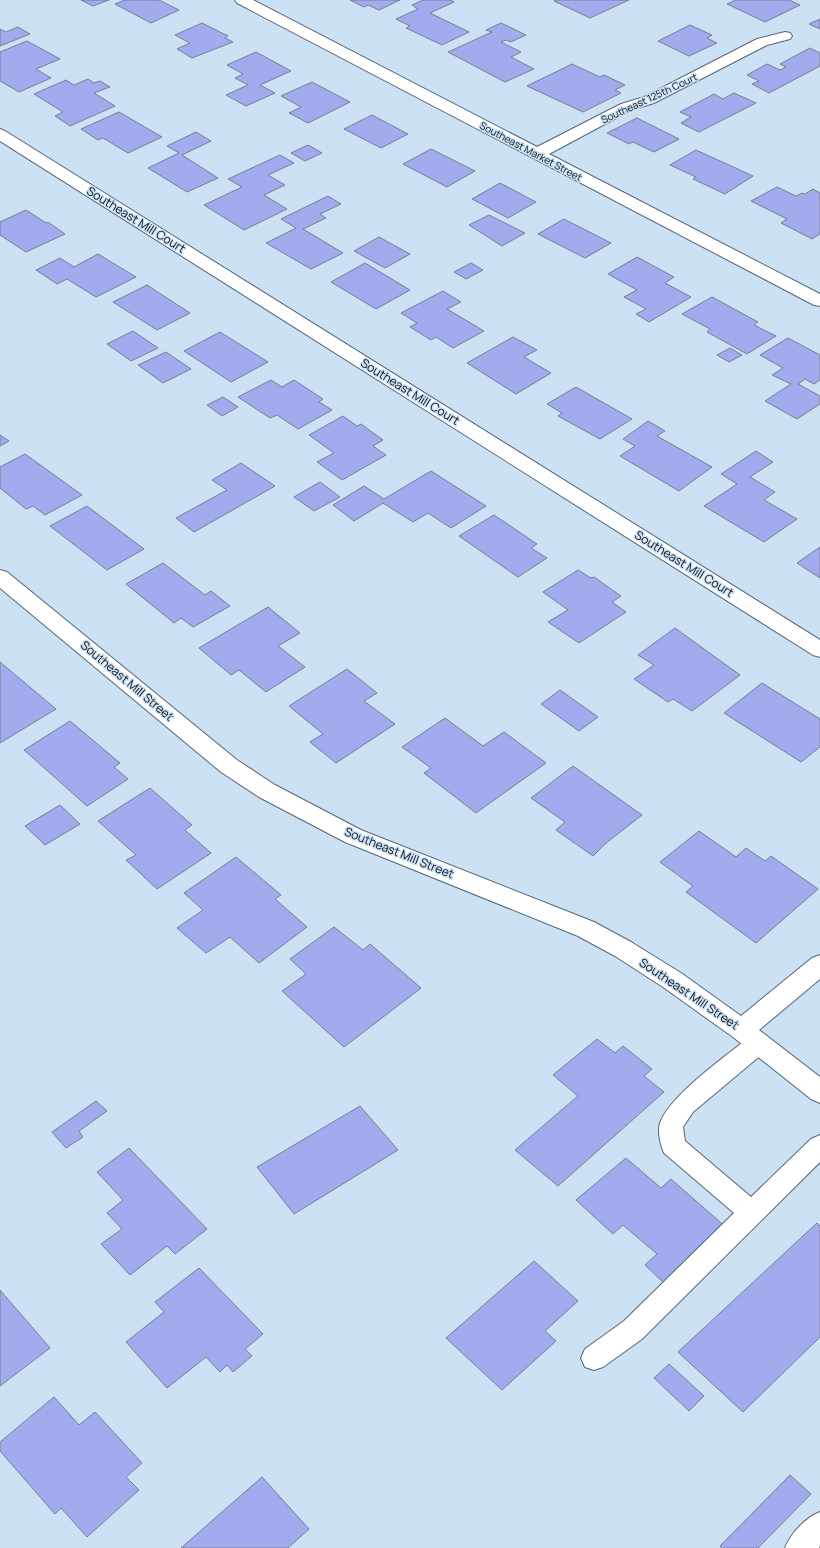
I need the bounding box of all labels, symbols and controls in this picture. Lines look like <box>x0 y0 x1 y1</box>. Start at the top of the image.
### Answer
street label: Southeast 125th Court <box>599 70 699 126</box>
street label: Southeast Market Street <box>477 118 585 184</box>
street label: Southeast Mill Court <box>84 182 189 257</box>
street label: Southeast Mill Court <box>358 354 463 429</box>
street label: Southeast Mill Court <box>632 526 737 601</box>
street label: Southeast Mill Street <box>77 637 178 725</box>
street label: Southeast Mill Street <box>342 823 457 882</box>
street label: Southeast Mill Street <box>636 954 743 1033</box>

